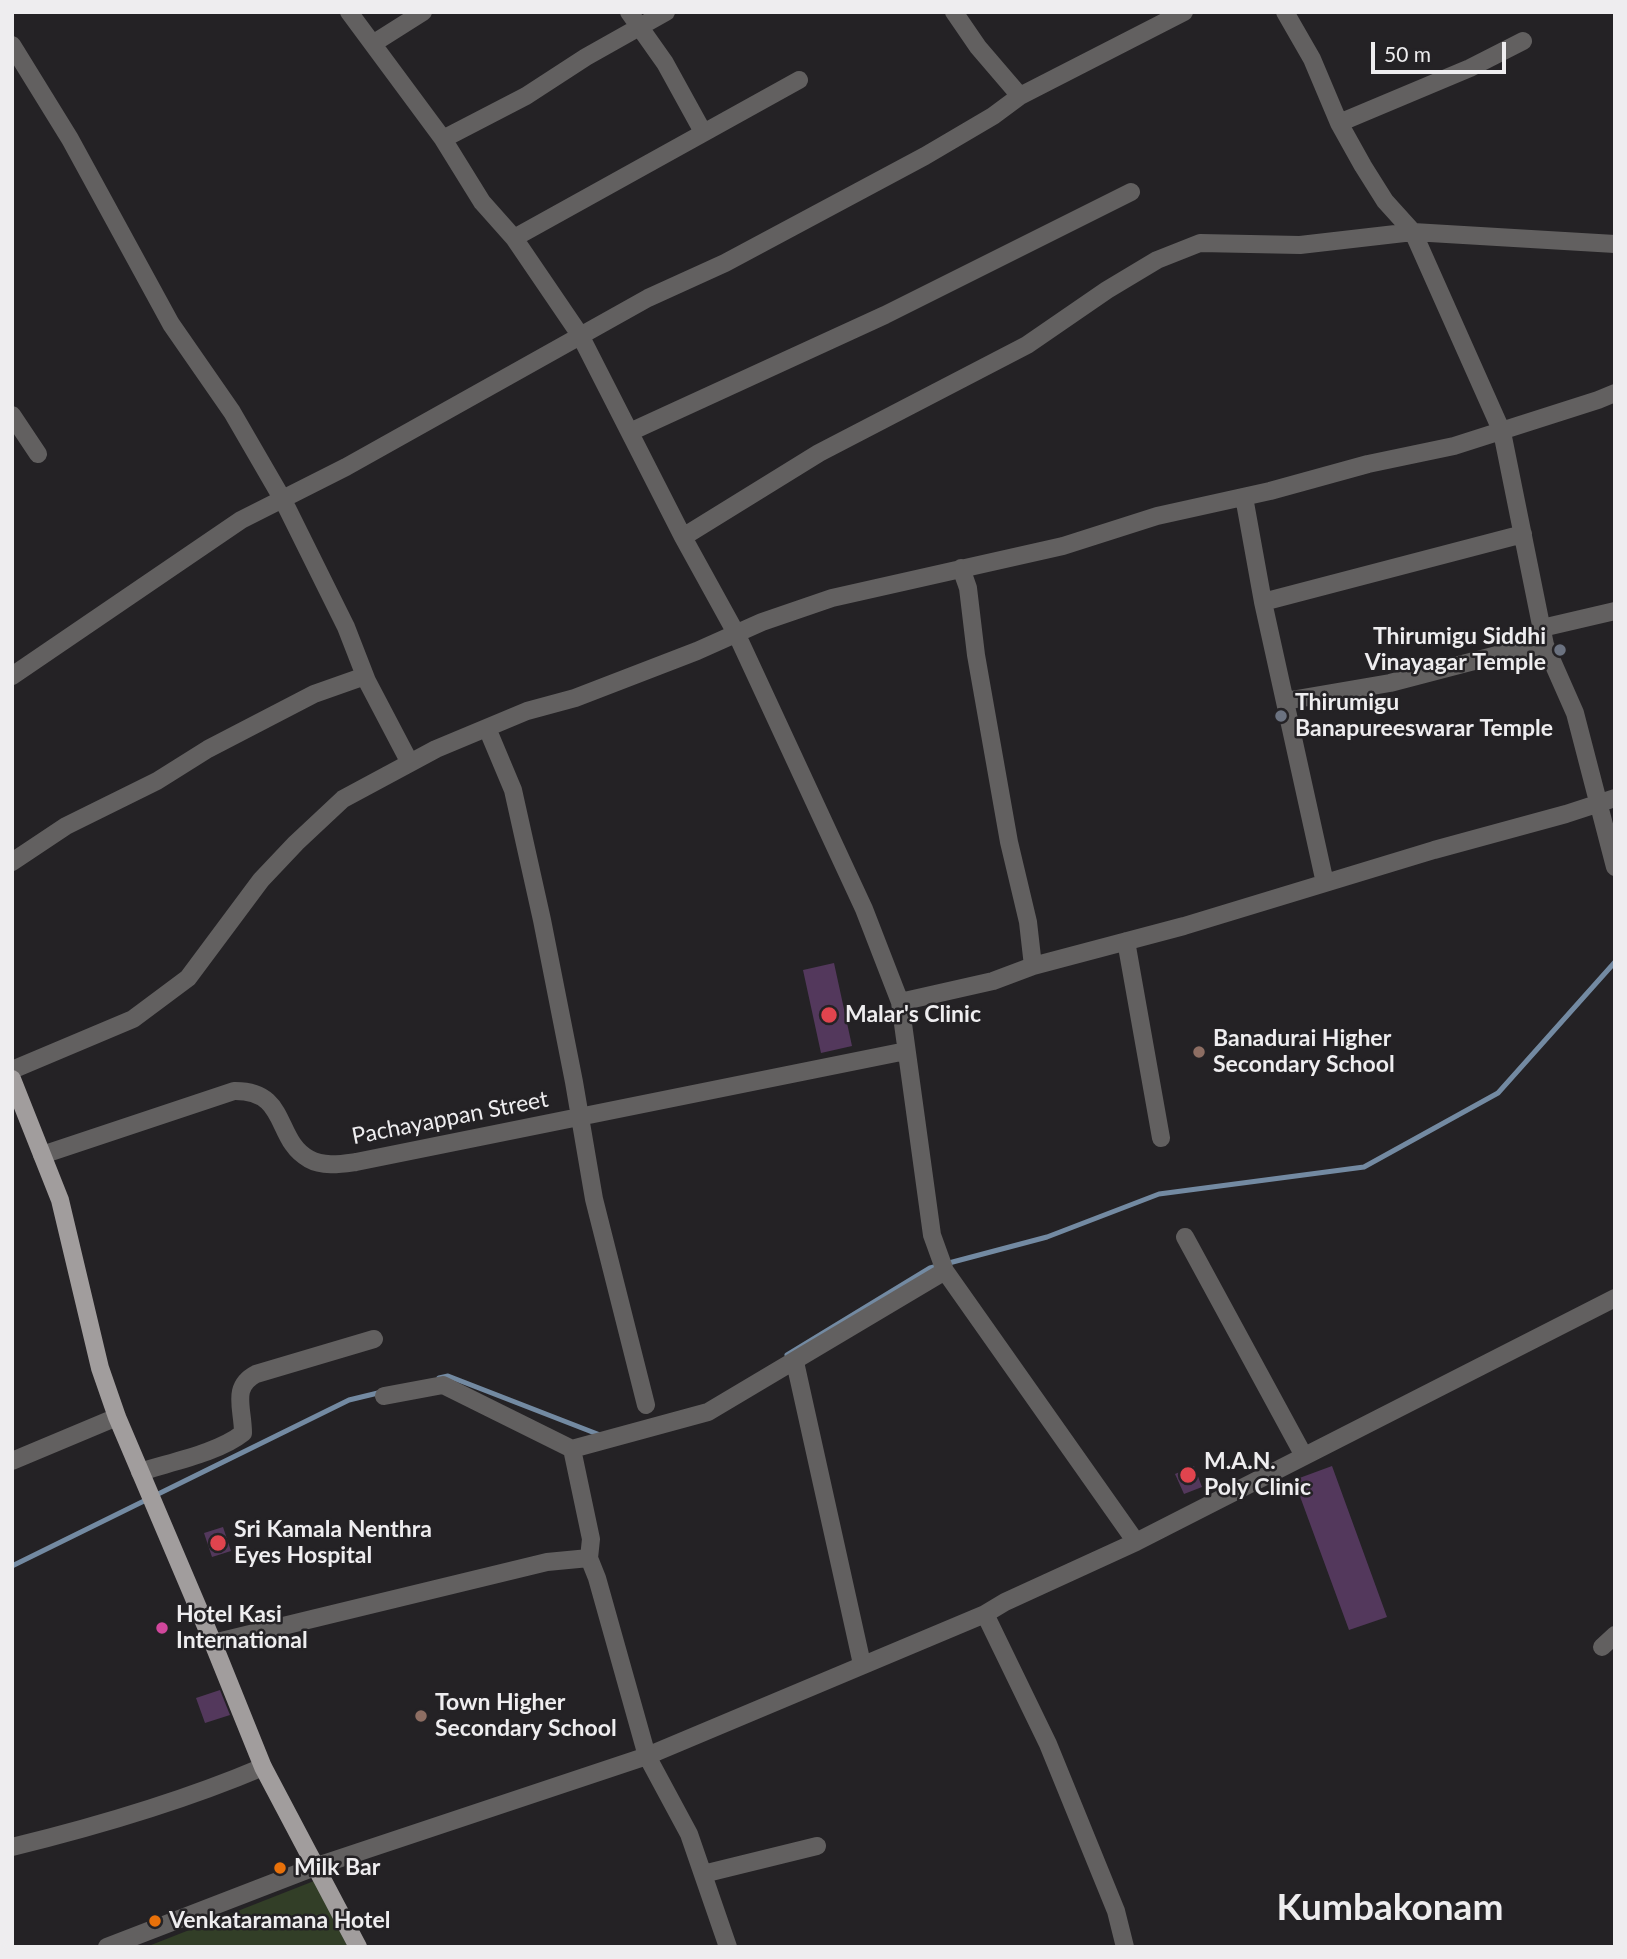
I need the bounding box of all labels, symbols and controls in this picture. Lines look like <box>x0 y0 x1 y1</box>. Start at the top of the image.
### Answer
scale bar <box>1375 28 1510 72</box>
text: 50 m <box>1384 41 1431 66</box>
place label: Thirumigu Siddhi Vinayagar Temple <box>1365 623 1546 677</box>
marker: Thirumigu Siddhi Vinayagar Temple <box>1552 642 1568 658</box>
place label: Thirumigu Banapureeswarar Temple <box>1295 689 1553 743</box>
marker: Thirumigu Banapureeswarar Temple <box>1273 708 1289 724</box>
place label: Malar's Clinic <box>845 1001 981 1029</box>
marker: Malar's Clinic <box>819 1005 839 1025</box>
place label: Banadurai Higher Secondary School <box>1213 1025 1395 1079</box>
marker: Banadurai Higher Secondary School <box>1191 1044 1207 1060</box>
street label: Pachayappan Street <box>349 1085 551 1151</box>
place label: M.A.N. Poly Clinic <box>1204 1448 1311 1502</box>
marker: M.A.N. Poly Clinic <box>1178 1465 1198 1485</box>
place label: Sri Kamala Nenthra Eyes Hospital <box>234 1516 432 1570</box>
marker: Sri Kamala Nenthra Eyes Hospital <box>208 1533 228 1553</box>
place label: Hotel Kasi International <box>176 1601 308 1655</box>
marker: Hotel Kasi International <box>154 1620 170 1636</box>
place label: Town Higher Secondary School <box>435 1689 617 1743</box>
marker: Town Higher Secondary School <box>413 1708 429 1724</box>
place label: Milk Bar <box>294 1854 380 1882</box>
marker: Milk Bar <box>272 1860 288 1876</box>
district label: Kumbakonam <box>1277 1886 1503 1930</box>
place label: Venkataramana Hotel <box>169 1907 391 1935</box>
marker: Venkataramana Hotel <box>147 1913 163 1929</box>

